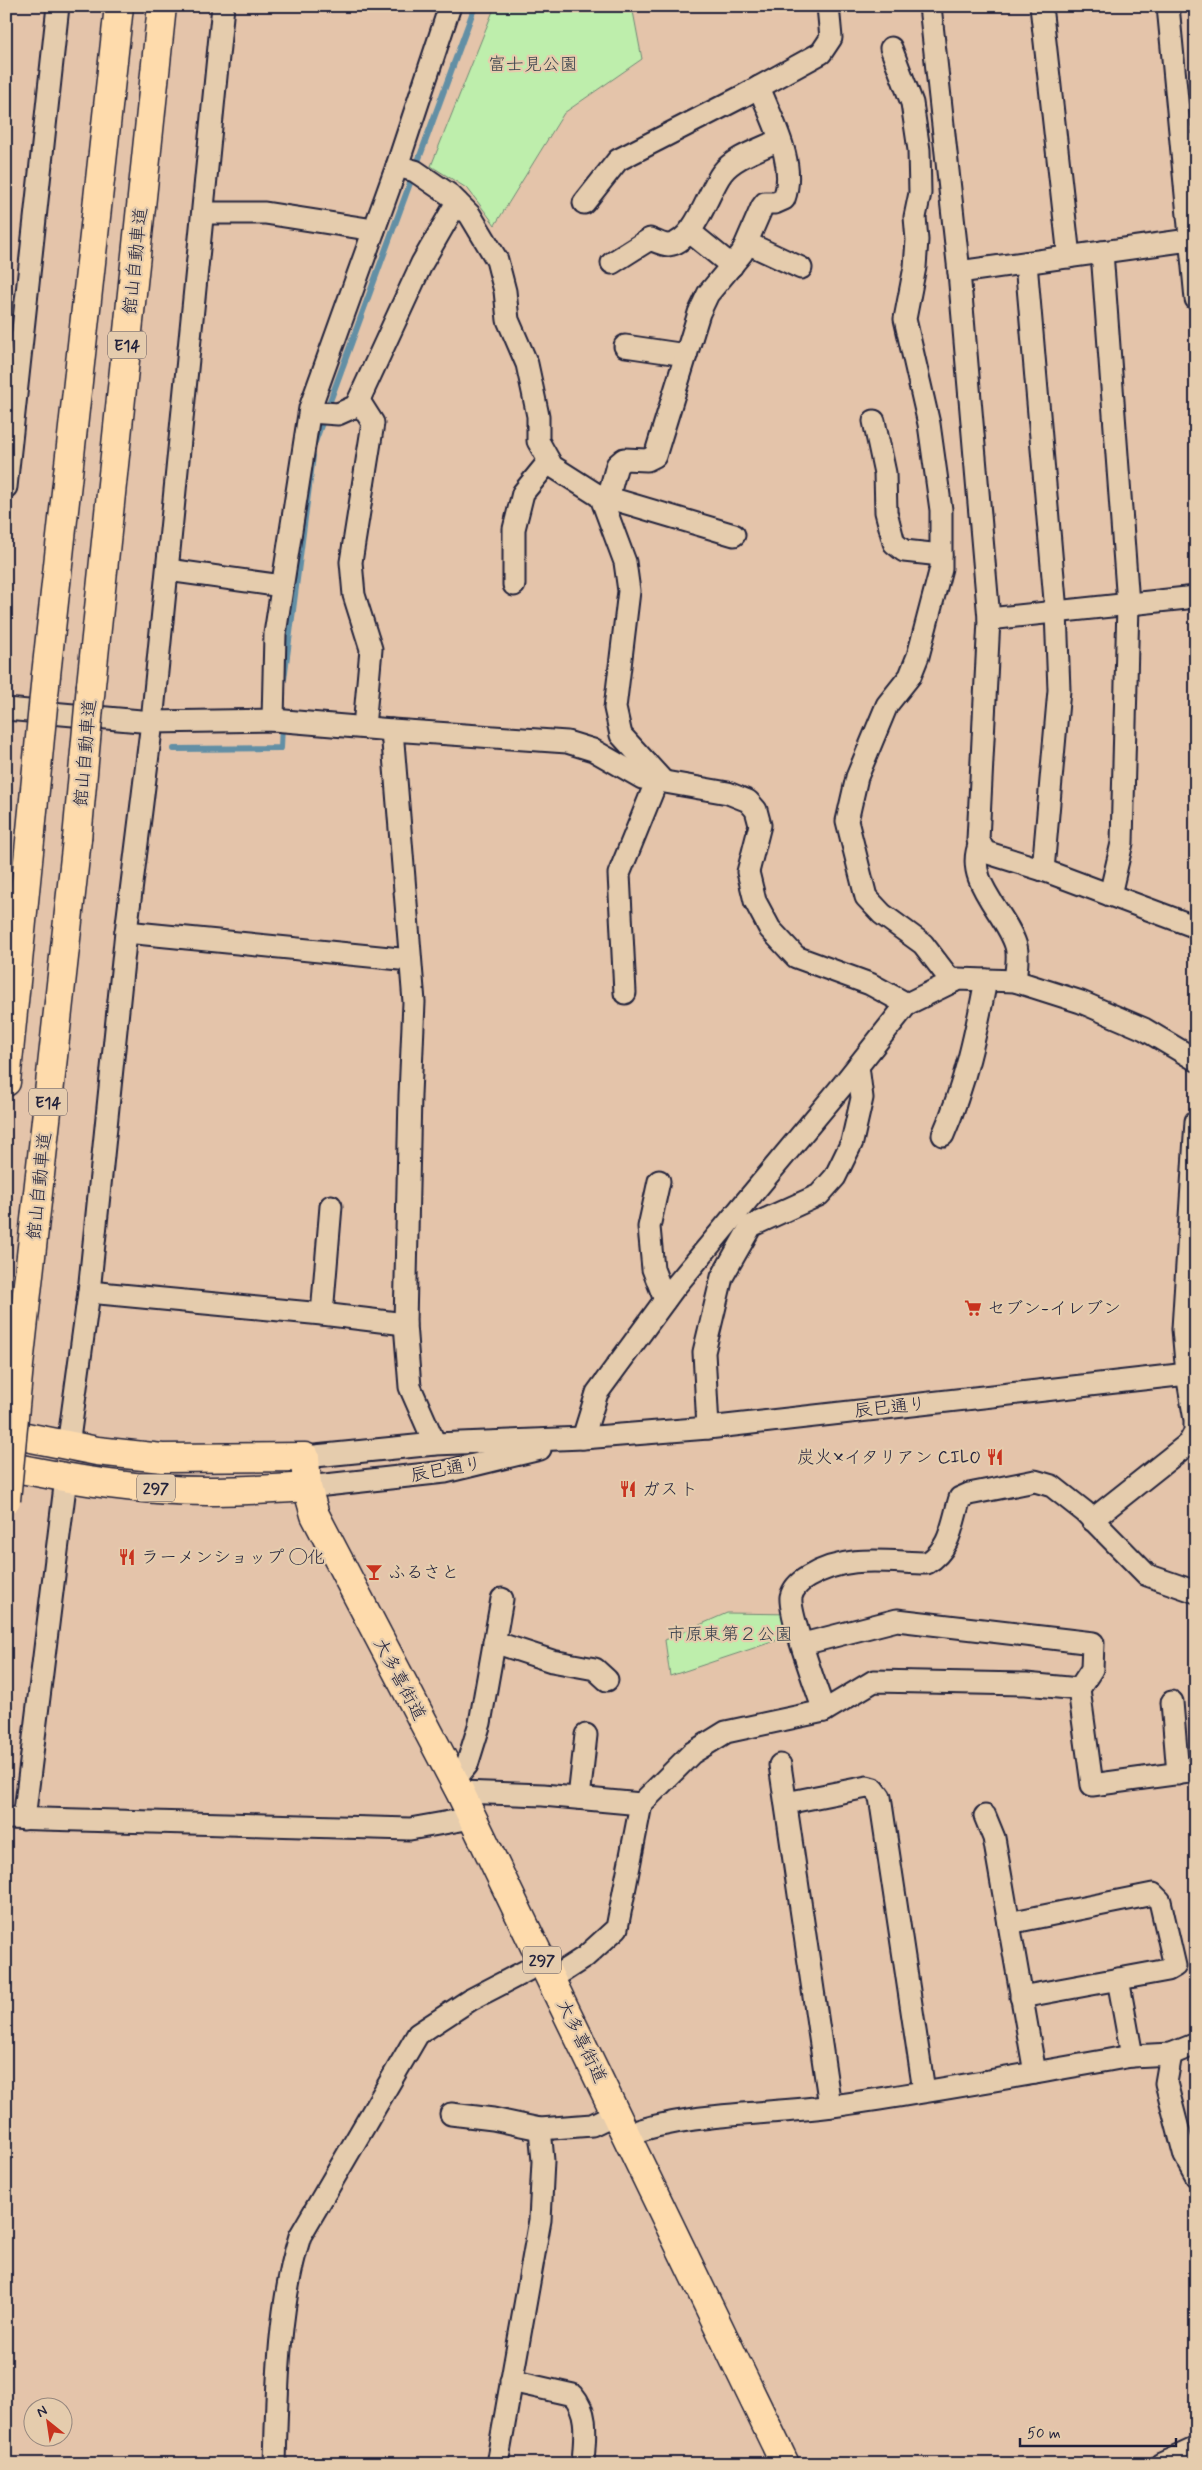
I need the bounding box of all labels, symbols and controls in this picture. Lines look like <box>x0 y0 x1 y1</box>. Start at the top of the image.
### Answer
park label: 富士見公園 <box>488 53 578 77</box>
street label: 館山自動車道 <box>118 206 154 316</box>
road number: E14 <box>108 332 146 358</box>
street label: 館山自動車道 <box>69 698 103 808</box>
road number: E14 <box>29 1088 67 1116</box>
street label: 館山自動車道 <box>22 1131 58 1241</box>
place label: セブン-イレブン <box>987 1297 1121 1321</box>
supermarket icon: セブン-イレブン <box>963 1298 983 1318</box>
street label: 辰巳通り <box>853 1392 927 1424</box>
place label: 炭火×イタリアン CILO <box>797 1446 981 1470</box>
restaurant icon: 炭火×イタリアン CILO <box>985 1447 1005 1467</box>
street label: 辰巳通り <box>409 1452 484 1488</box>
road number: 297 <box>137 1475 175 1502</box>
place label: ガスト <box>642 1478 698 1502</box>
restaurant icon: ガスト <box>618 1479 638 1499</box>
place label: ラーメンショップ ◯化 <box>141 1546 325 1570</box>
restaurant icon: ラーメンショップ ◯化 <box>117 1547 137 1567</box>
place label: ふるさと <box>388 1561 459 1585</box>
bar icon: ふるさと <box>364 1562 384 1582</box>
park label: 市原東第２公園 <box>667 1623 793 1647</box>
street label: 大多喜街道 <box>367 1634 431 1725</box>
road number: 297 <box>523 1946 561 1974</box>
street label: 大多喜街道 <box>551 1996 612 2087</box>
north arrow <box>22 2398 72 2448</box>
text: N <box>33 2401 51 2422</box>
scale bar <box>1020 2415 1176 2447</box>
text: 50 m <box>1027 2424 1061 2444</box>

